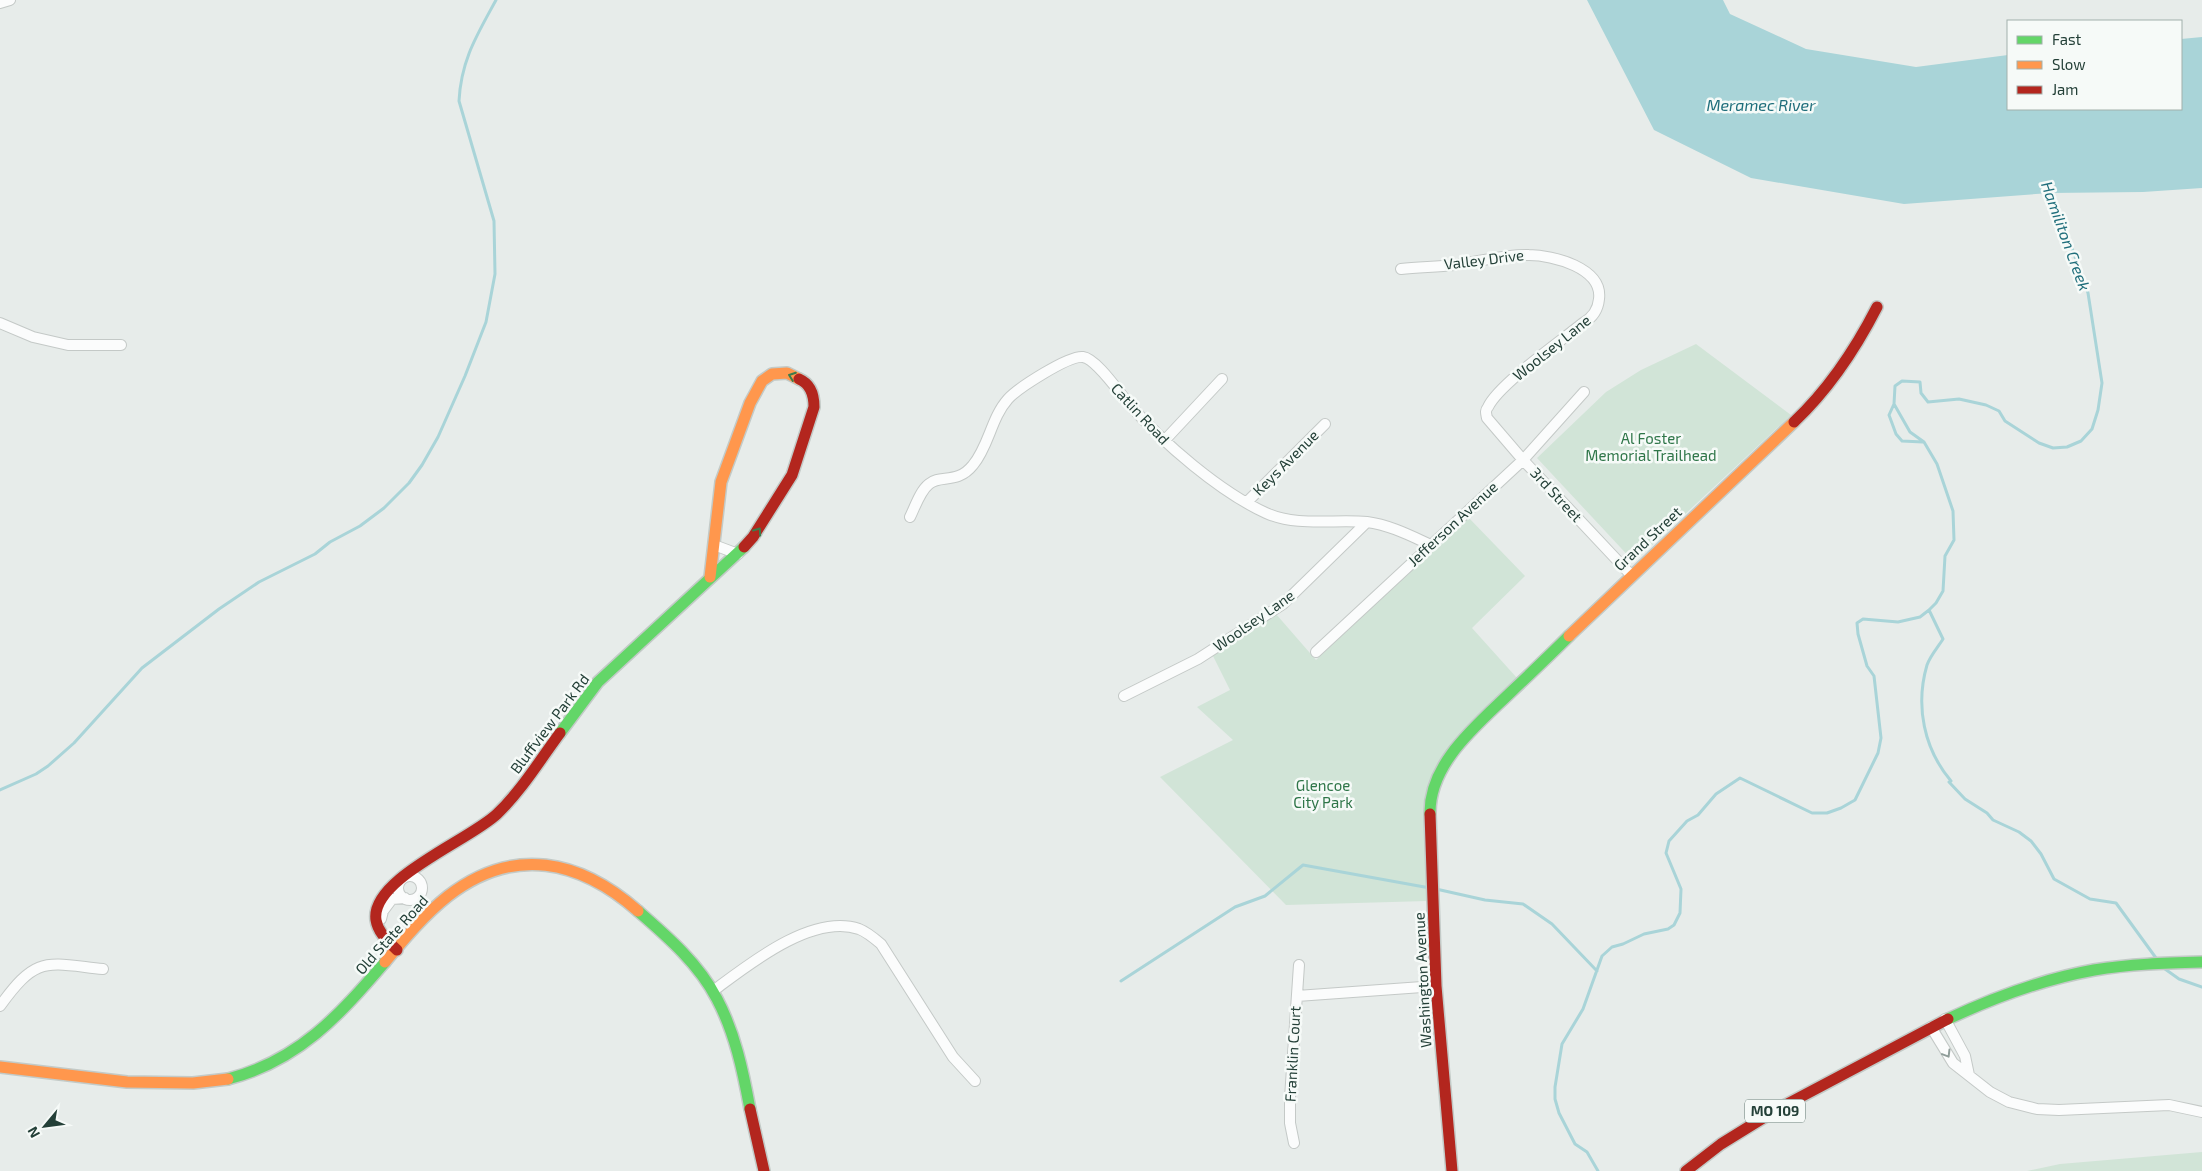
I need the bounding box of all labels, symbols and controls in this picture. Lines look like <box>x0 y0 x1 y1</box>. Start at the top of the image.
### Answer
legend <box>2007 20 2182 110</box>
text: Fast <box>2052 30 2082 48</box>
text: Slow <box>2052 55 2086 73</box>
text: Jam <box>2052 80 2078 98</box>
water label: Meramec River <box>1706 95 1816 114</box>
water label: Hamiliton Creek <box>2038 179 2095 293</box>
street label: Valley Drive <box>1443 245 1525 273</box>
street label: Woolsey Lane <box>1509 310 1594 384</box>
one-way arrow <box>788 372 797 382</box>
street label: Catlin Road <box>1108 379 1174 448</box>
street label: Keys Avenue <box>1249 426 1322 499</box>
park label: Al Foster Memorial Trailhead <box>1585 429 1717 464</box>
street label: 3rd Street <box>1527 463 1587 525</box>
street label: Jefferson Avenue <box>1404 477 1501 569</box>
street label: Grand Street <box>1610 502 1685 574</box>
one-way arrow <box>752 527 761 537</box>
street label: Woolsey Lane <box>1209 586 1297 655</box>
street label: Bluffview Park Rd <box>506 670 592 777</box>
park label: Glencoe City Park <box>1293 776 1353 811</box>
street label: Old State Road <box>351 891 432 978</box>
street label: Washington Avenue <box>1409 912 1435 1048</box>
street label: Franklin Court <box>1281 1005 1304 1102</box>
one-way arrow <box>1941 1048 1950 1057</box>
road number: MO 109 <box>1745 1100 1805 1122</box>
north arrow <box>20 1101 70 1151</box>
text: N <box>23 1124 43 1141</box>

